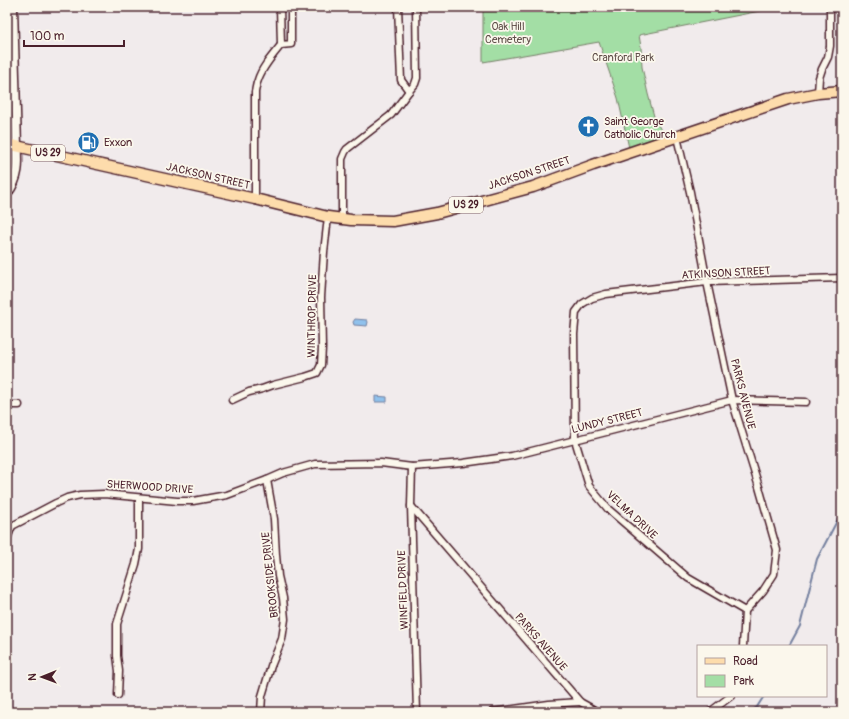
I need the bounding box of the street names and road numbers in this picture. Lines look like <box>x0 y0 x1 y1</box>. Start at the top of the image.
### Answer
road number: US 29 <box>31 145 65 161</box>
street label: JACKSON STREET <box>486 154 572 192</box>
street label: JACKSON STREET <box>165 160 251 192</box>
road number: US 29 <box>449 197 483 213</box>
street label: ATKINSON STREET <box>681 264 771 282</box>
street label: WINTHROP DRIVE <box>305 274 319 358</box>
street label: PARKS AVENUE <box>728 357 758 431</box>
street label: LUNDY STREET <box>570 406 644 436</box>
street label: SHERWOOD DRIVE <box>106 477 194 497</box>
street label: VELMA DRIVE <box>604 488 660 542</box>
street label: BROOKSIDE DRIVE <box>259 531 281 619</box>
street label: WINFIELD DRIVE <box>395 550 411 630</box>
street label: PARKS AVENUE <box>512 610 570 674</box>

